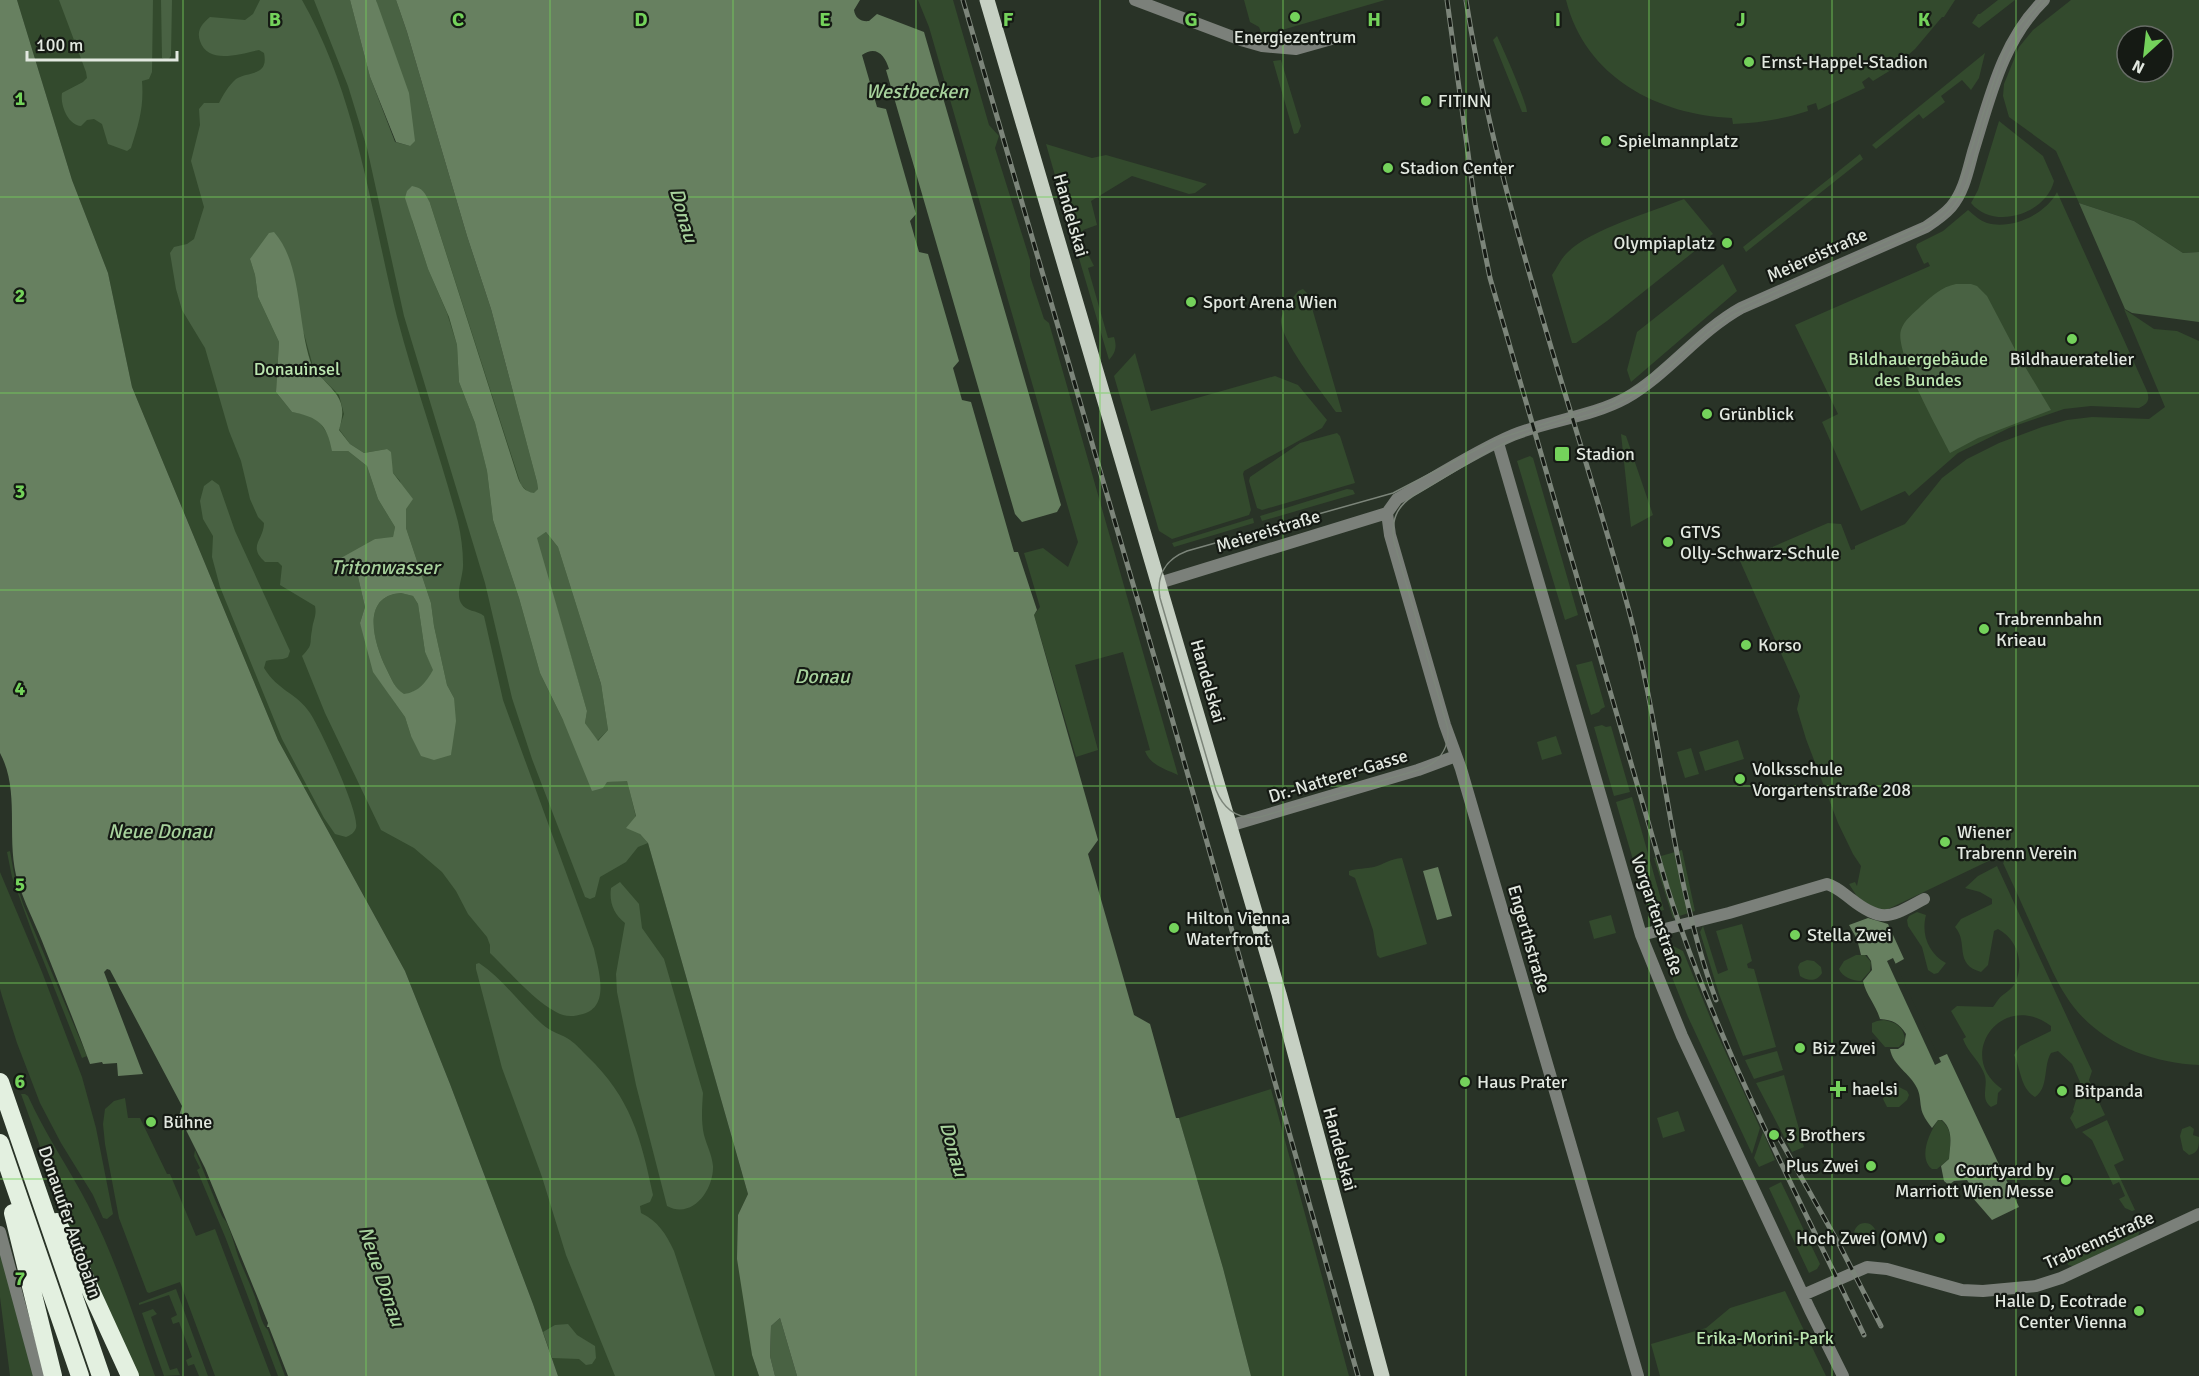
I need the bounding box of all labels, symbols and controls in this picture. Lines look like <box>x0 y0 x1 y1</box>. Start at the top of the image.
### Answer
text: B <box>269 7 281 32</box>
text: C <box>452 7 464 32</box>
text: D <box>634 7 648 32</box>
text: E <box>819 7 831 32</box>
text: F <box>1003 7 1014 32</box>
text: G <box>1184 7 1198 32</box>
text: H <box>1367 7 1381 32</box>
text: I <box>1555 7 1561 32</box>
text: J <box>1736 7 1746 32</box>
text: K <box>1918 7 1931 32</box>
marker: Energiezentrum <box>1288 10 1302 24</box>
scale bar <box>27 24 177 62</box>
north arrow <box>2115 24 2175 84</box>
place label: Energiezentrum <box>1234 26 1356 48</box>
text: 100 m <box>36 34 83 56</box>
place label: Ernst-Happel-Stadion <box>1761 51 1928 73</box>
marker: Ernst-Happel-Stadion <box>1742 55 1756 69</box>
text: N <box>2129 55 2148 78</box>
water label: Westbecken <box>866 79 969 104</box>
text: 1 <box>15 86 26 111</box>
place label: FITINN <box>1438 90 1491 112</box>
marker: FITINN <box>1419 94 1433 108</box>
place label: Spielmannplatz <box>1618 130 1738 152</box>
marker: Spielmannplatz <box>1599 134 1613 148</box>
place label: Stadion Center <box>1400 157 1515 179</box>
marker: Stadion Center <box>1381 161 1395 175</box>
street label: Handelskai <box>1049 171 1093 259</box>
water label: Donau <box>664 185 703 246</box>
street label: Meiereistraße <box>1763 223 1871 287</box>
place label: Olympiaplatz <box>1613 232 1715 254</box>
marker: Olympiaplatz <box>1720 236 1734 250</box>
text: 2 <box>15 283 25 308</box>
place label: Sport Arena Wien <box>1203 291 1337 313</box>
marker: Sport Arena Wien <box>1184 295 1198 309</box>
marker: Bildhaueratelier <box>2065 332 2079 346</box>
park label: Bildhauergebäude des Bundes <box>1848 348 1988 391</box>
place label: Bildhaueratelier <box>2010 348 2135 370</box>
park label: Donauinsel <box>254 358 340 380</box>
place label: Grünblick <box>1719 403 1794 425</box>
marker: Grünblick <box>1700 407 1714 421</box>
place label: Stadion <box>1576 443 1635 465</box>
marker: Stadion <box>1553 445 1571 463</box>
text: 3 <box>15 479 25 504</box>
street label: Meiereistraße <box>1213 505 1323 557</box>
place label: GTVS Olly-Schwarz-Schule <box>1680 521 1840 564</box>
marker: GTVS Olly-Schwarz-Schule <box>1661 535 1675 549</box>
water label: Tritonwasser <box>331 555 442 580</box>
place label: Trabrennbahn Krieau <box>1996 608 2102 651</box>
marker: Trabrennbahn Krieau <box>1977 622 1991 636</box>
place label: Korso <box>1758 634 1802 656</box>
street label: Handelskai <box>1186 637 1230 725</box>
marker: Korso <box>1739 638 1753 652</box>
water label: Donau <box>794 664 851 689</box>
text: 4 <box>15 676 26 701</box>
street label: Dr.-Natterer-Gasse <box>1266 744 1410 808</box>
place label: Volksschule Vorgartenstraße 208 <box>1752 758 1911 801</box>
marker: Volksschule Vorgartenstraße 208 <box>1733 772 1747 786</box>
water label: Neue Donau <box>108 819 213 844</box>
place label: Wiener Trabrenn Verein <box>1957 821 2077 864</box>
marker: Wiener Trabrenn Verein <box>1938 835 1952 849</box>
street label: Vorgartenstraße <box>1626 852 1688 978</box>
text: 5 <box>15 872 25 897</box>
street label: Engerthstraße <box>1503 882 1555 996</box>
place label: Hilton Vienna Waterfront <box>1186 907 1290 950</box>
marker: Hilton Vienna Waterfront <box>1167 921 1181 935</box>
place label: Stella Zwei <box>1807 924 1892 946</box>
marker: Stella Zwei <box>1788 928 1802 942</box>
place label: Biz Zwei <box>1812 1037 1876 1059</box>
marker: Biz Zwei <box>1793 1041 1807 1055</box>
text: 6 <box>15 1069 26 1094</box>
place label: Haus Prater <box>1477 1071 1567 1093</box>
marker: Haus Prater <box>1458 1075 1472 1089</box>
place label: haelsi <box>1852 1078 1898 1100</box>
marker: haelsi <box>1829 1080 1847 1098</box>
place label: Bitpanda <box>2074 1080 2143 1102</box>
marker: Bitpanda <box>2055 1084 2069 1098</box>
street label: Handelskai <box>1318 1105 1362 1193</box>
place label: Bühne <box>163 1111 212 1133</box>
marker: Bühne <box>144 1115 158 1129</box>
water label: Donau <box>934 1119 973 1180</box>
place label: 3 Brothers <box>1786 1124 1866 1146</box>
marker: 3 Brothers <box>1767 1128 1781 1142</box>
street label: Donauufer Autobahn <box>34 1143 106 1301</box>
place label: Plus Zwei <box>1786 1155 1859 1177</box>
marker: Plus Zwei <box>1864 1159 1878 1173</box>
place label: Courtyard by Marriott Wien Messe <box>1895 1159 2055 1202</box>
marker: Courtyard by Marriott Wien Messe <box>2059 1173 2073 1187</box>
street label: Trabrennstraße <box>2041 1206 2157 1274</box>
water label: Neue Donau <box>353 1223 411 1331</box>
place label: Hoch Zwei (OMV) <box>1796 1227 1928 1249</box>
marker: Hoch Zwei (OMV) <box>1933 1231 1947 1245</box>
text: 7 <box>15 1266 26 1291</box>
place label: Halle D, Ecotrade Center Vienna <box>1995 1290 2127 1333</box>
marker: Halle D, Ecotrade Center Vienna <box>2132 1304 2146 1318</box>
park label: Erika-Morini-Park <box>1696 1327 1834 1349</box>

